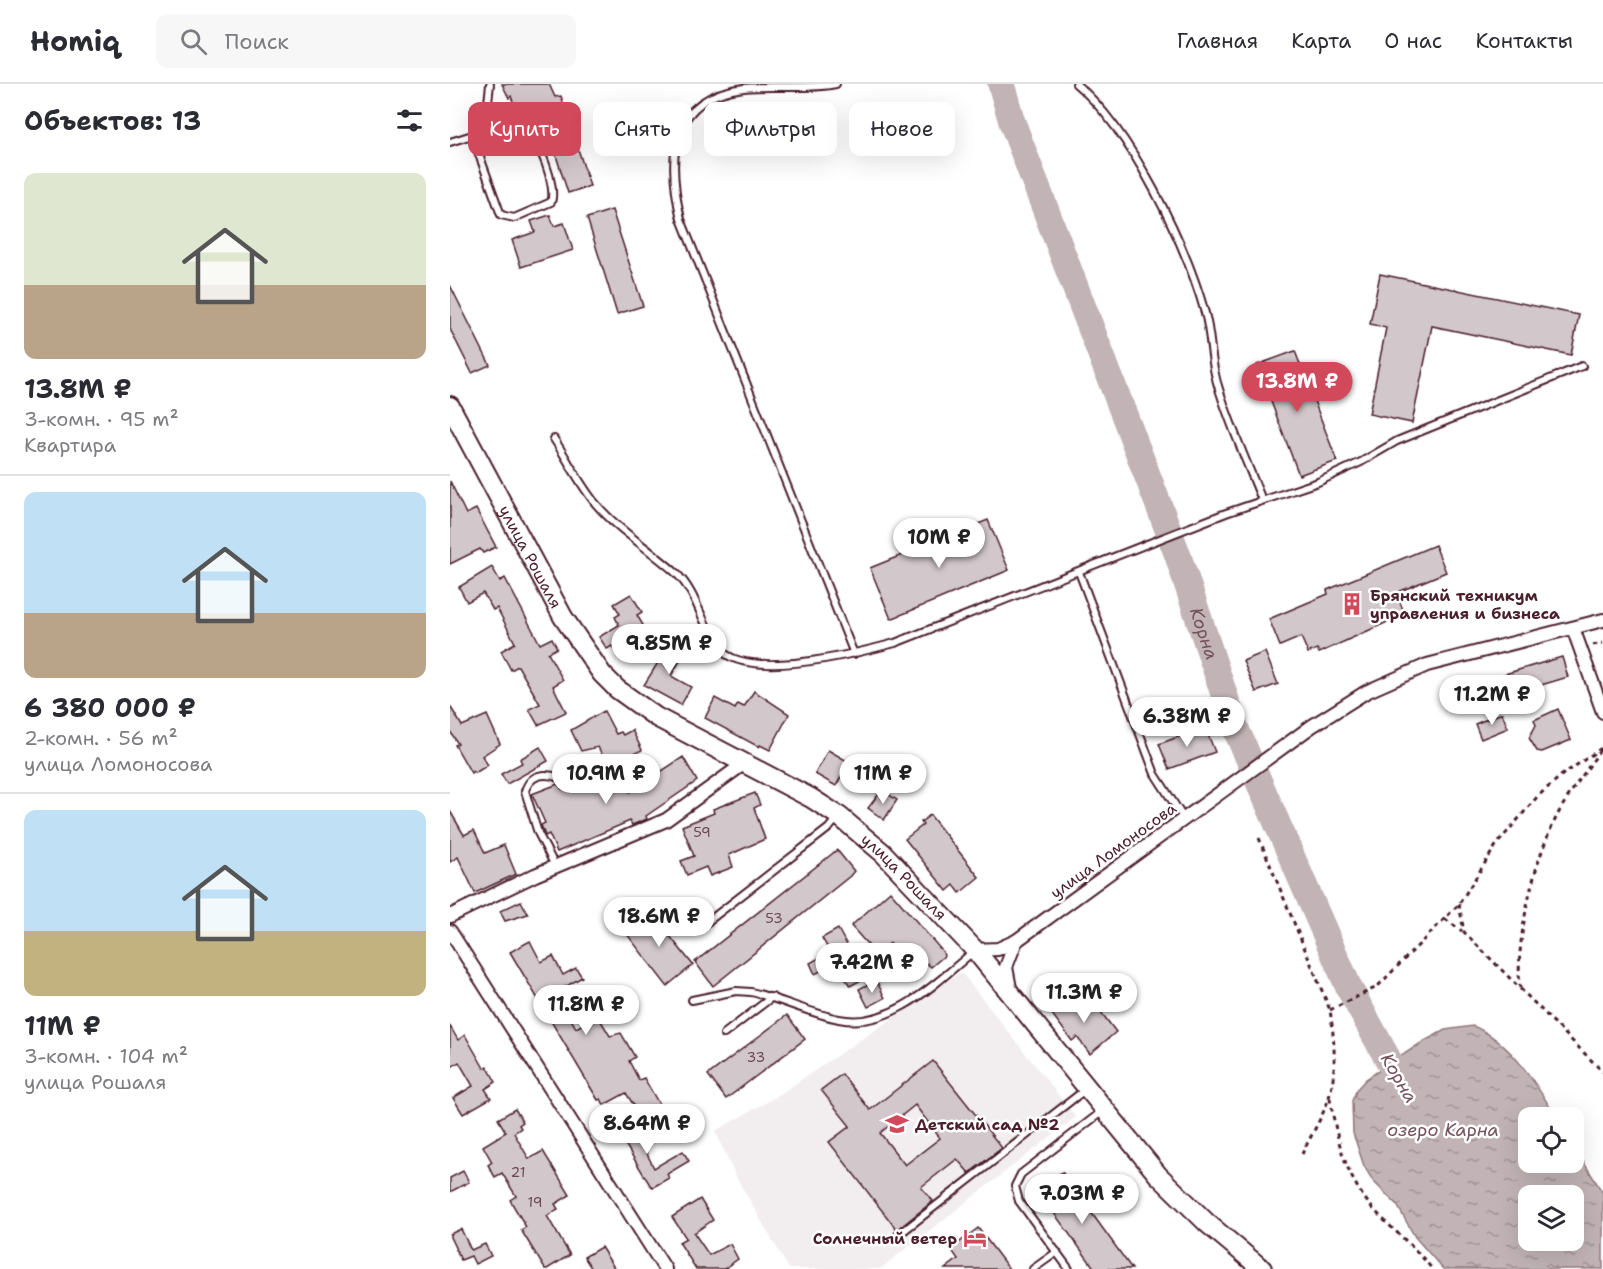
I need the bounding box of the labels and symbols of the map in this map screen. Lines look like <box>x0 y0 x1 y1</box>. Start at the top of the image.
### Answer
pin: 13.8M ₽ <box>1242 362 1352 413</box>
street label: улица Рошаля <box>494 502 566 612</box>
pin: 10M ₽ <box>897 518 981 569</box>
place label: Брянский техникум управления и бизнеса <box>1370 585 1560 624</box>
building icon: Брянский техникум управления и бизнеса <box>1339 591 1365 617</box>
water label: Корна <box>1184 604 1224 663</box>
pin: 9.85M ₽ <box>614 624 724 675</box>
pin: 11.2M ₽ <box>1437 675 1547 726</box>
pin: 6.38M ₽ <box>1132 697 1242 748</box>
pin: 10.9M ₽ <box>551 754 661 805</box>
pin: 11M ₽ <box>841 754 925 805</box>
street label: улица Ломоносова <box>1046 798 1180 903</box>
house number: 59 <box>693 823 711 841</box>
street label: улица Рошаля <box>857 829 951 925</box>
pin: 18.6M ₽ <box>604 897 714 948</box>
house number: 53 <box>765 909 783 927</box>
pin: 7.42M ₽ <box>817 943 927 994</box>
pin: 11.3M ₽ <box>1029 973 1139 1024</box>
pin: 11.8M ₽ <box>531 985 641 1036</box>
house number: 33 <box>747 1048 765 1066</box>
water label: Корна <box>1375 1049 1423 1107</box>
pin: 8.64M ₽ <box>592 1104 702 1155</box>
school or university icon: Детский сад №2 <box>884 1111 910 1137</box>
place label: Детский сад №2 <box>915 1114 1059 1135</box>
water label: озеро Карна <box>1387 1118 1499 1142</box>
house number: 21 <box>511 1163 525 1181</box>
pin: 7.03M ₽ <box>1027 1174 1137 1225</box>
house number: 19 <box>527 1193 543 1211</box>
hotel icon: Солнечный ветер <box>962 1225 988 1251</box>
place label: Солнечный ветер <box>813 1228 957 1249</box>

